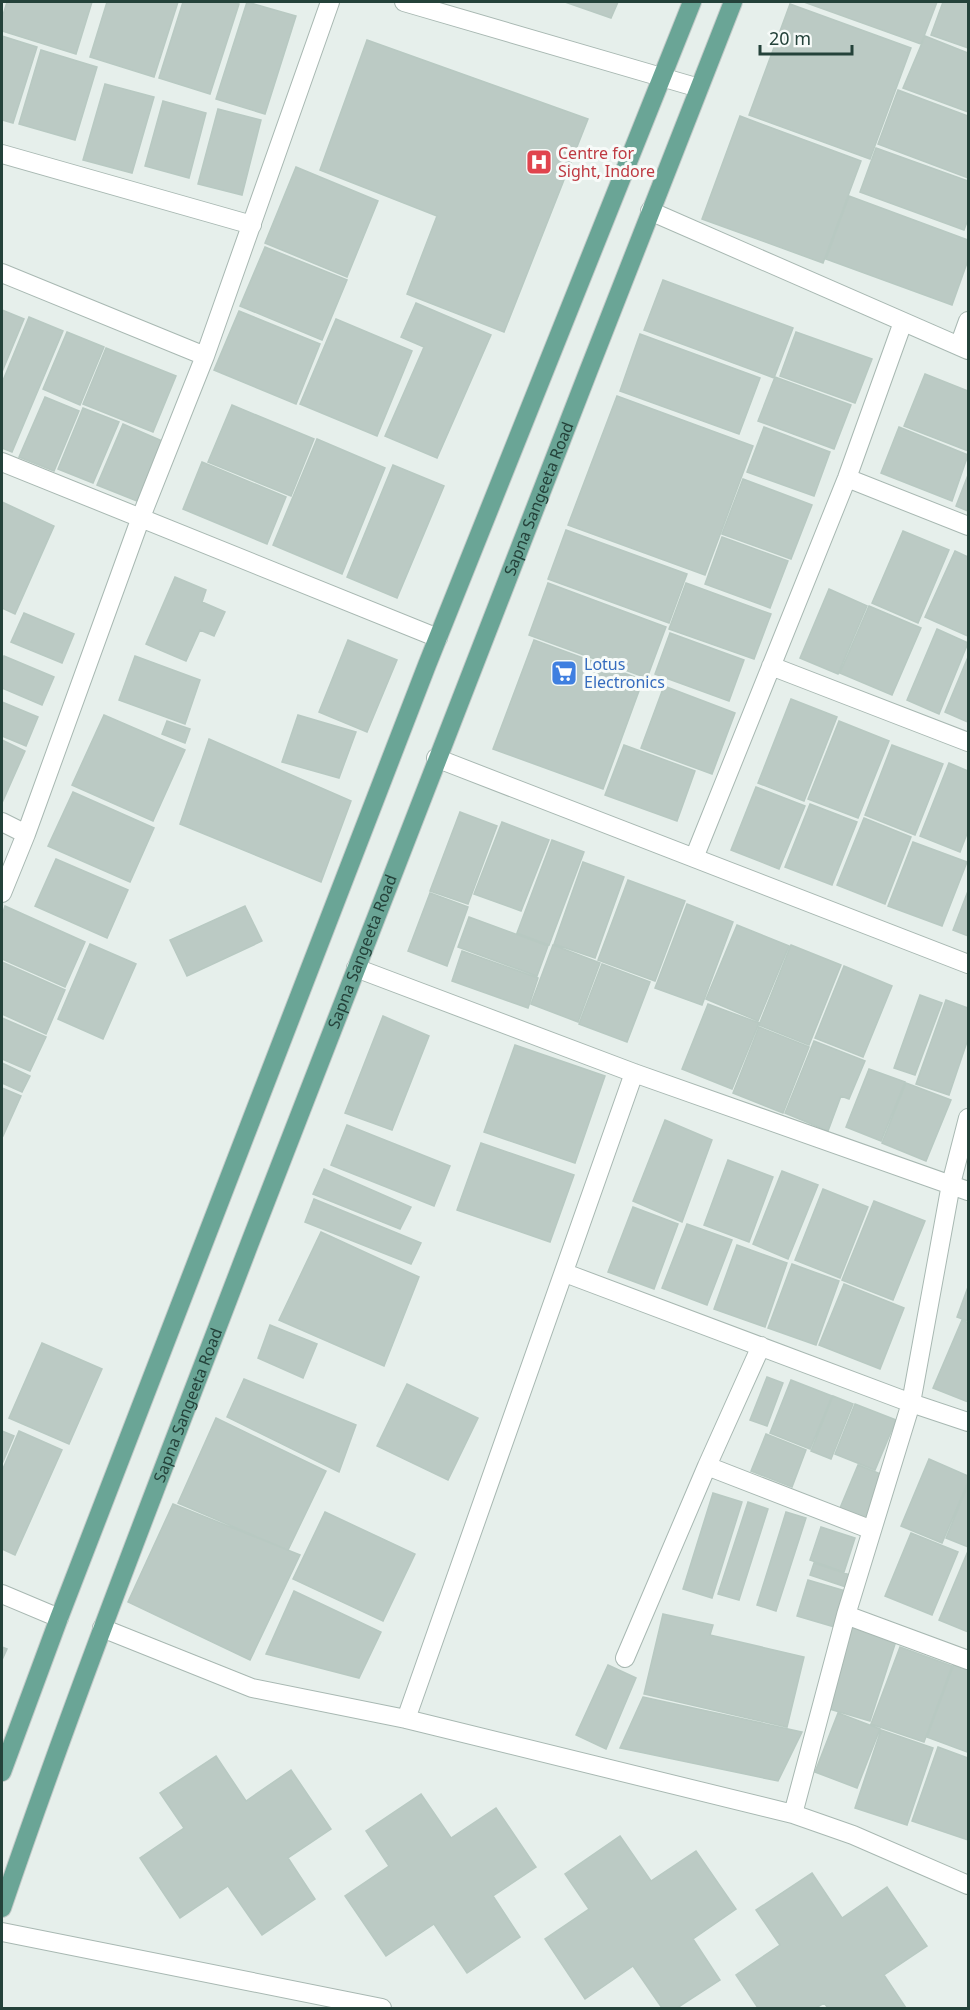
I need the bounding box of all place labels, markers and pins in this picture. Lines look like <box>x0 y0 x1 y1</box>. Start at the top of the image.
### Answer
place label: Centre for Sight, Indore <box>558 142 655 182</box>
hospital icon: Centre for Sight, Indore <box>524 147 554 177</box>
place label: Lotus Electronics <box>584 653 665 693</box>
supermarket icon: Lotus Electronics <box>549 658 579 688</box>

